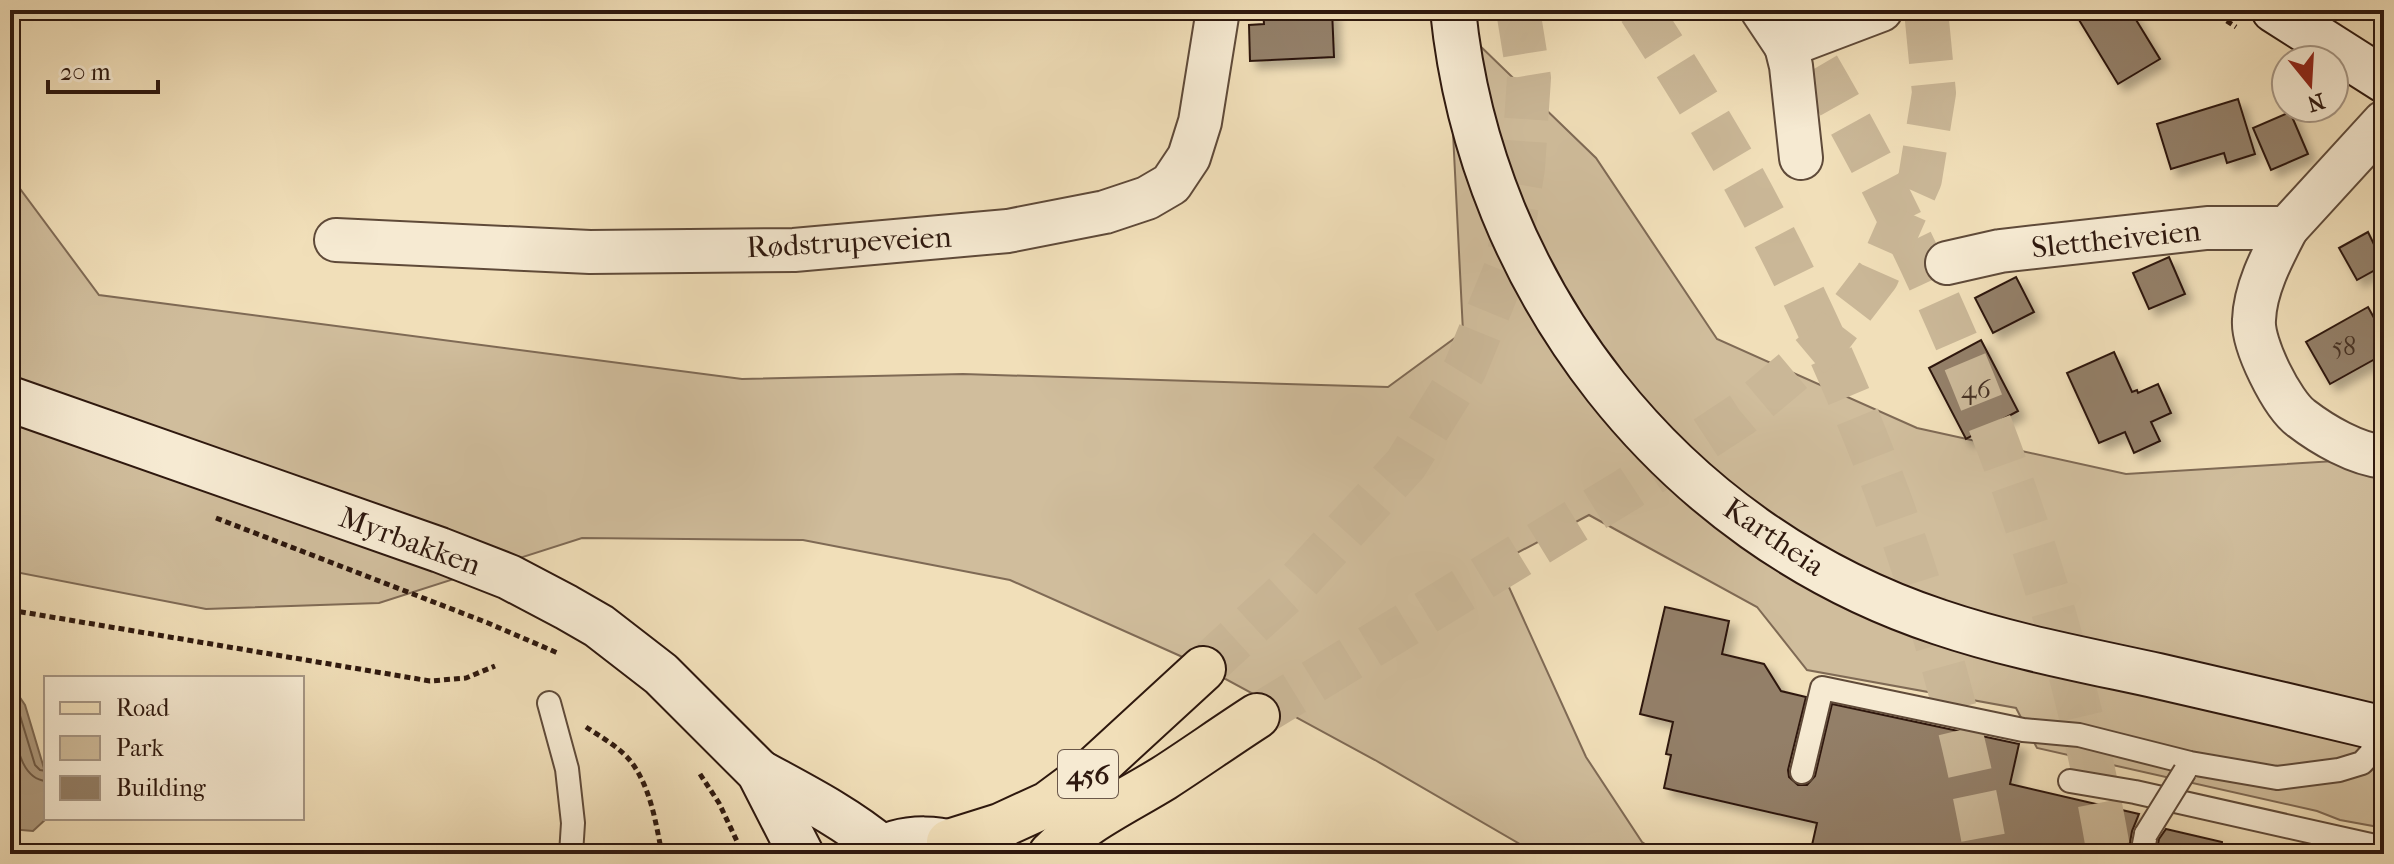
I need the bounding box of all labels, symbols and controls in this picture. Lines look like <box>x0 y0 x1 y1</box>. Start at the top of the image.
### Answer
scale bar <box>48 44 158 94</box>
north arrow <box>2270 44 2350 124</box>
text: 20 m <box>60 58 111 86</box>
text: N <box>2304 87 2328 117</box>
street label: Slettheiveien <box>2030 213 2203 266</box>
street label: Rødstrupeveien <box>745 220 953 265</box>
house number: 58 <box>2332 331 2356 362</box>
house number: 46 <box>1961 374 1992 405</box>
street label: Kartheia <box>1717 491 1832 584</box>
street label: Myrbakken <box>334 500 486 583</box>
legend <box>44 676 304 820</box>
text: Road <box>116 694 170 722</box>
text: Park <box>116 734 164 762</box>
road number: 456 <box>1058 750 1118 798</box>
text: Building <box>116 774 207 802</box>

